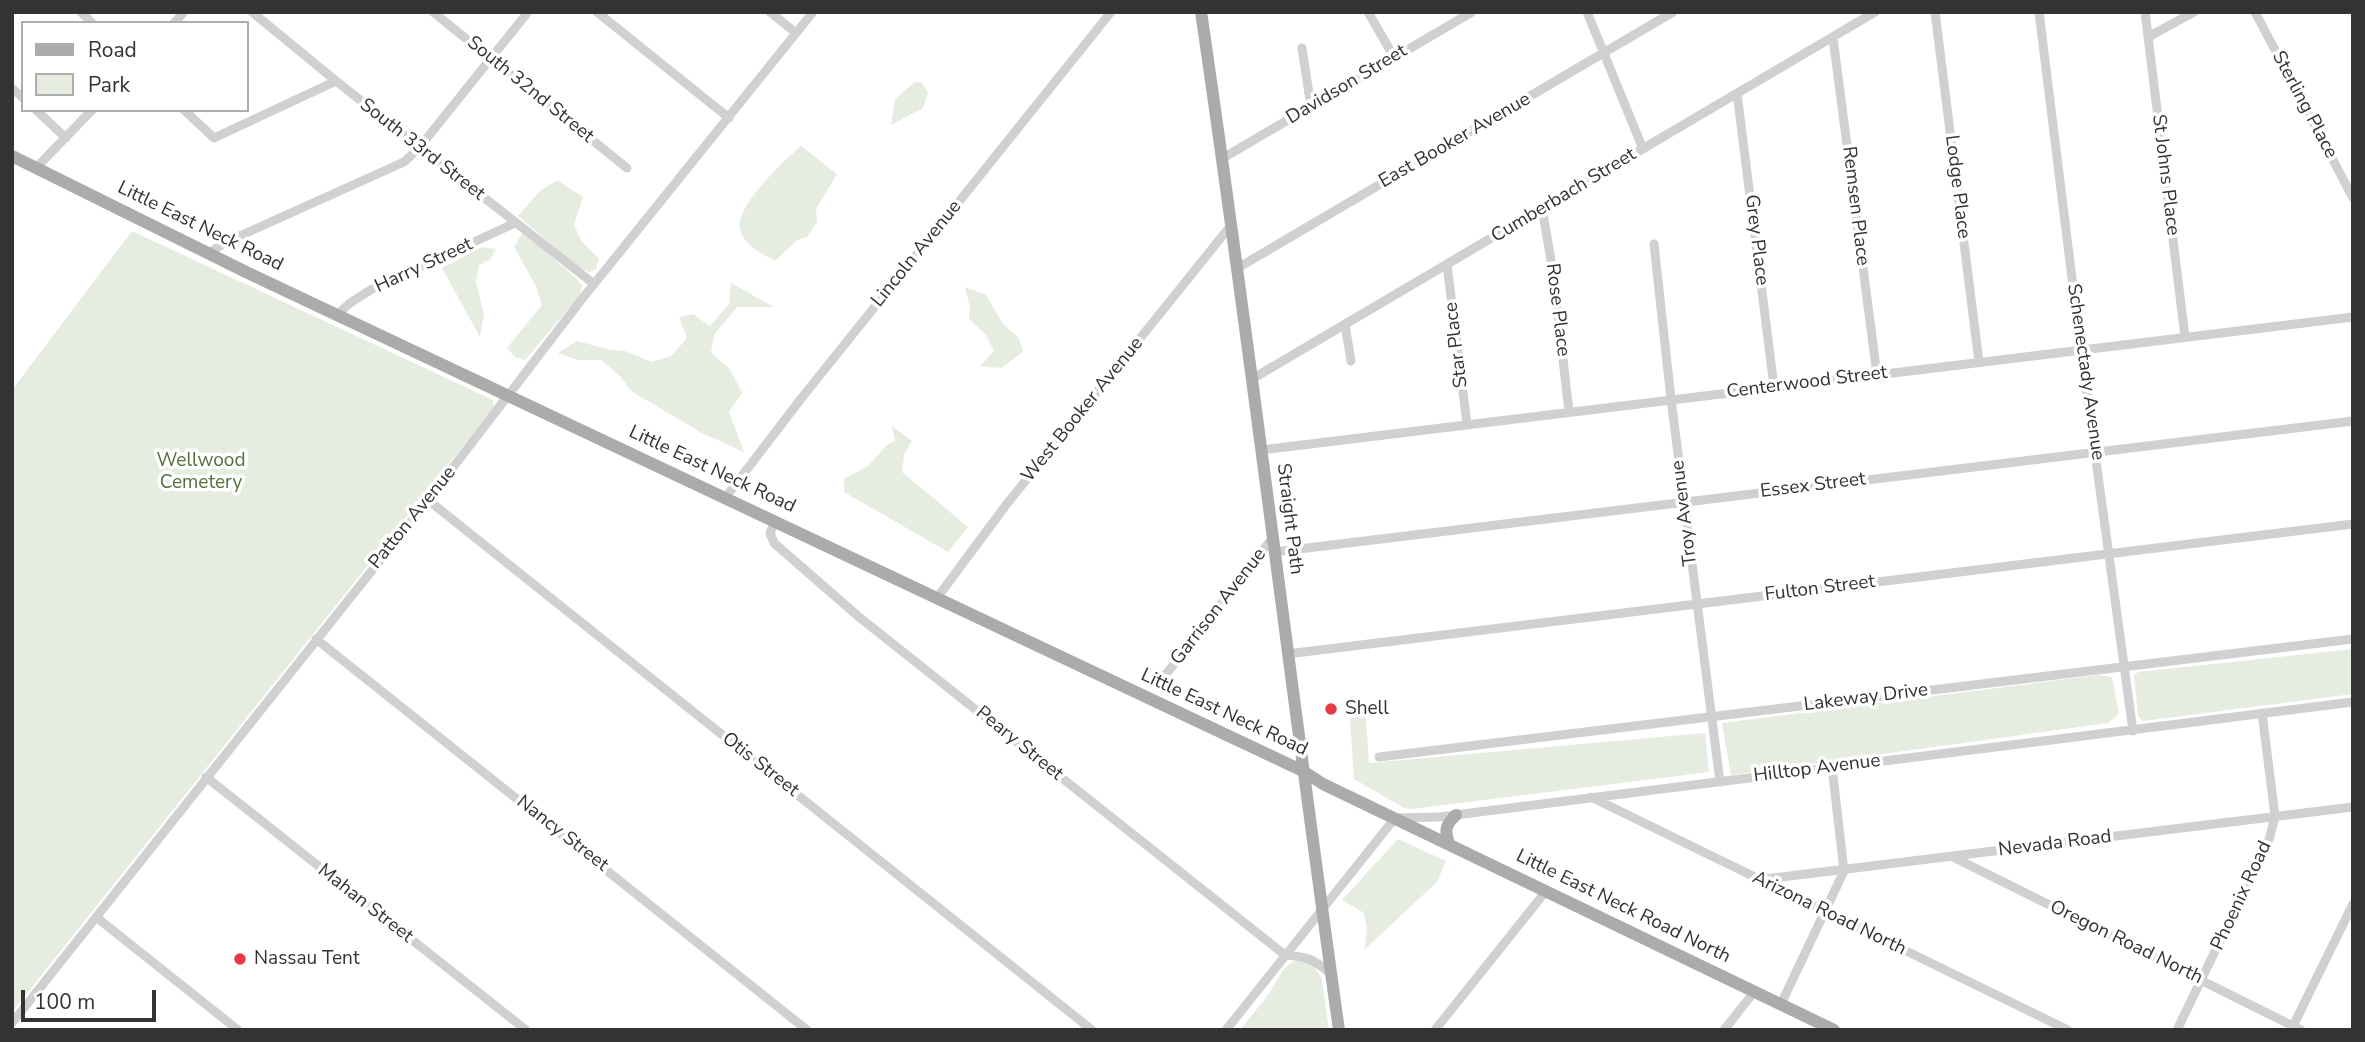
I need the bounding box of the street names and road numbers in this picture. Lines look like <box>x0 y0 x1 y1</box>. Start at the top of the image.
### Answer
street label: South 32nd Street <box>462 32 598 148</box>
street label: Davidson Street <box>1283 40 1411 130</box>
street label: Sterling Place <box>2266 47 2342 163</box>
street label: East Booker Avenue <box>1375 88 1535 194</box>
street label: South 33rd Street <box>355 94 489 206</box>
street label: St Johns Place <box>2146 113 2184 237</box>
street label: Lodge Place <box>1939 134 1975 240</box>
street label: Cumberbach Street <box>1487 144 1641 248</box>
street label: Remsen Place <box>1836 145 1874 267</box>
street label: Little East Neck Road <box>113 177 287 277</box>
street label: Grey Place <box>1739 193 1773 287</box>
street label: Lincoln Avenue <box>867 196 967 312</box>
street label: Harry Street <box>372 233 476 299</box>
street label: Rose Place <box>1540 262 1574 358</box>
street label: Schenectady Avenue <box>2061 282 2109 462</box>
street label: Star Place <box>1440 301 1474 389</box>
street label: West Booker Avenue <box>1017 333 1149 487</box>
street label: Centerwood Street <box>1725 362 1889 404</box>
street label: Little East Neck Road <box>625 421 799 519</box>
street label: Troy Avenue <box>1667 459 1703 567</box>
street label: Patton Avenue <box>365 462 461 574</box>
street label: Straight Path <box>1271 462 1307 576</box>
street label: Essex Street <box>1759 468 1867 504</box>
street label: Garrison Avenue <box>1166 544 1272 670</box>
street label: Fulton Street <box>1764 571 1876 607</box>
street label: Little East Neck Road <box>1137 664 1311 762</box>
street label: Lakeway Drive <box>1803 679 1929 717</box>
street label: Peary Street <box>971 702 1067 786</box>
street label: Otis Street <box>717 728 803 802</box>
street label: Hilltop Avenue <box>1752 750 1882 788</box>
street label: Nancy Street <box>512 791 612 877</box>
street label: Nevada Road <box>1997 826 2113 862</box>
street label: Phoenix Road <box>2207 838 2277 954</box>
street label: Little East Neck Road North <box>1512 845 1734 969</box>
street label: Mahan Street <box>313 860 417 948</box>
street label: Arizona Road North <box>1748 867 1910 961</box>
street label: Oregon Road North <box>2046 896 2206 990</box>

